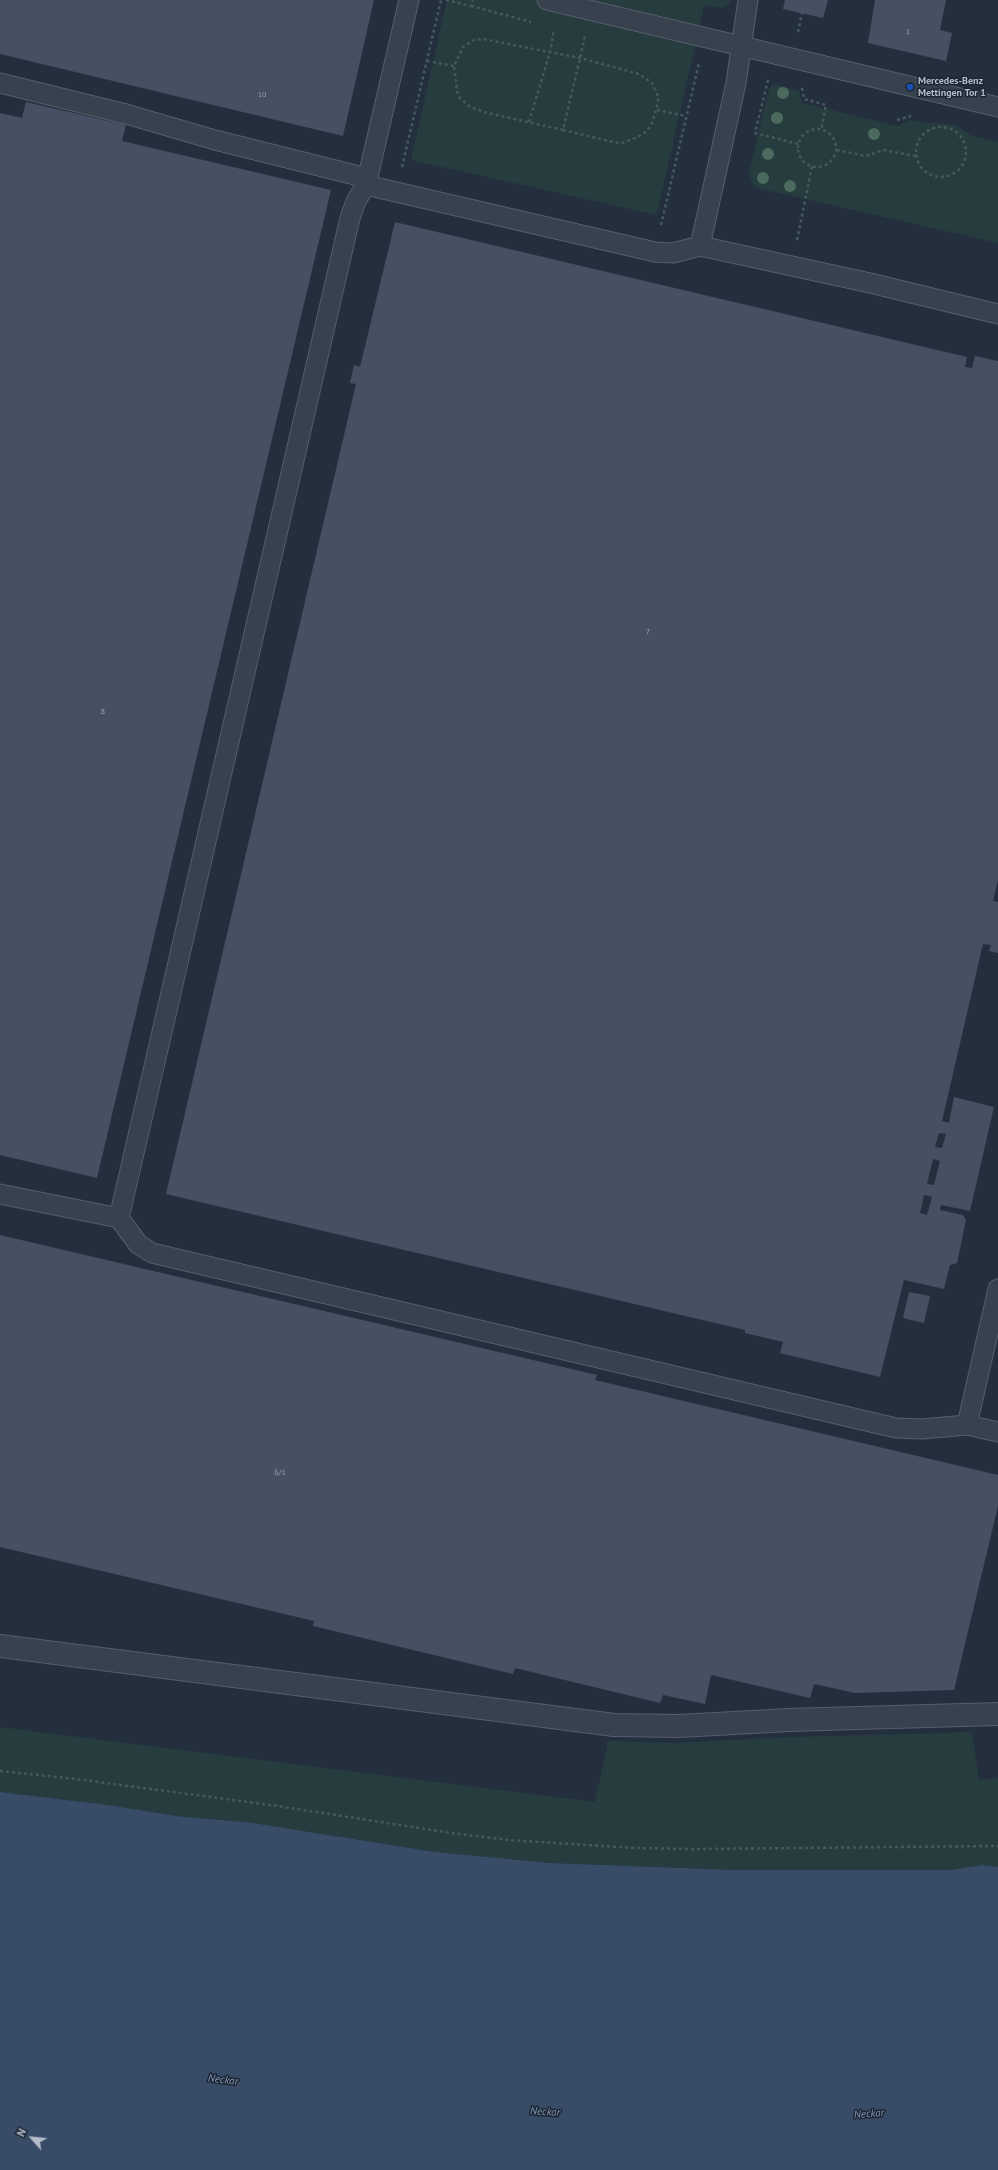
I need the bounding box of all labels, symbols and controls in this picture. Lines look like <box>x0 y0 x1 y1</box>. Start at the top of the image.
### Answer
house number: 1 <box>906 27 910 37</box>
place label: Mercedes-Benz Mettingen Tor 1 <box>918 75 986 98</box>
marker: Mercedes-Benz Mettingen Tor 1 <box>905 82 915 92</box>
house number: 10 <box>258 90 266 100</box>
house number: 7 <box>646 627 650 637</box>
house number: 8 <box>101 707 105 717</box>
house number: 6/1 <box>274 1468 286 1478</box>
water label: Neckar <box>207 2072 239 2088</box>
water label: Neckar <box>529 2105 561 2119</box>
water label: Neckar <box>853 2106 885 2122</box>
north arrow <box>12 2118 52 2158</box>
text: N <box>13 2126 29 2139</box>

